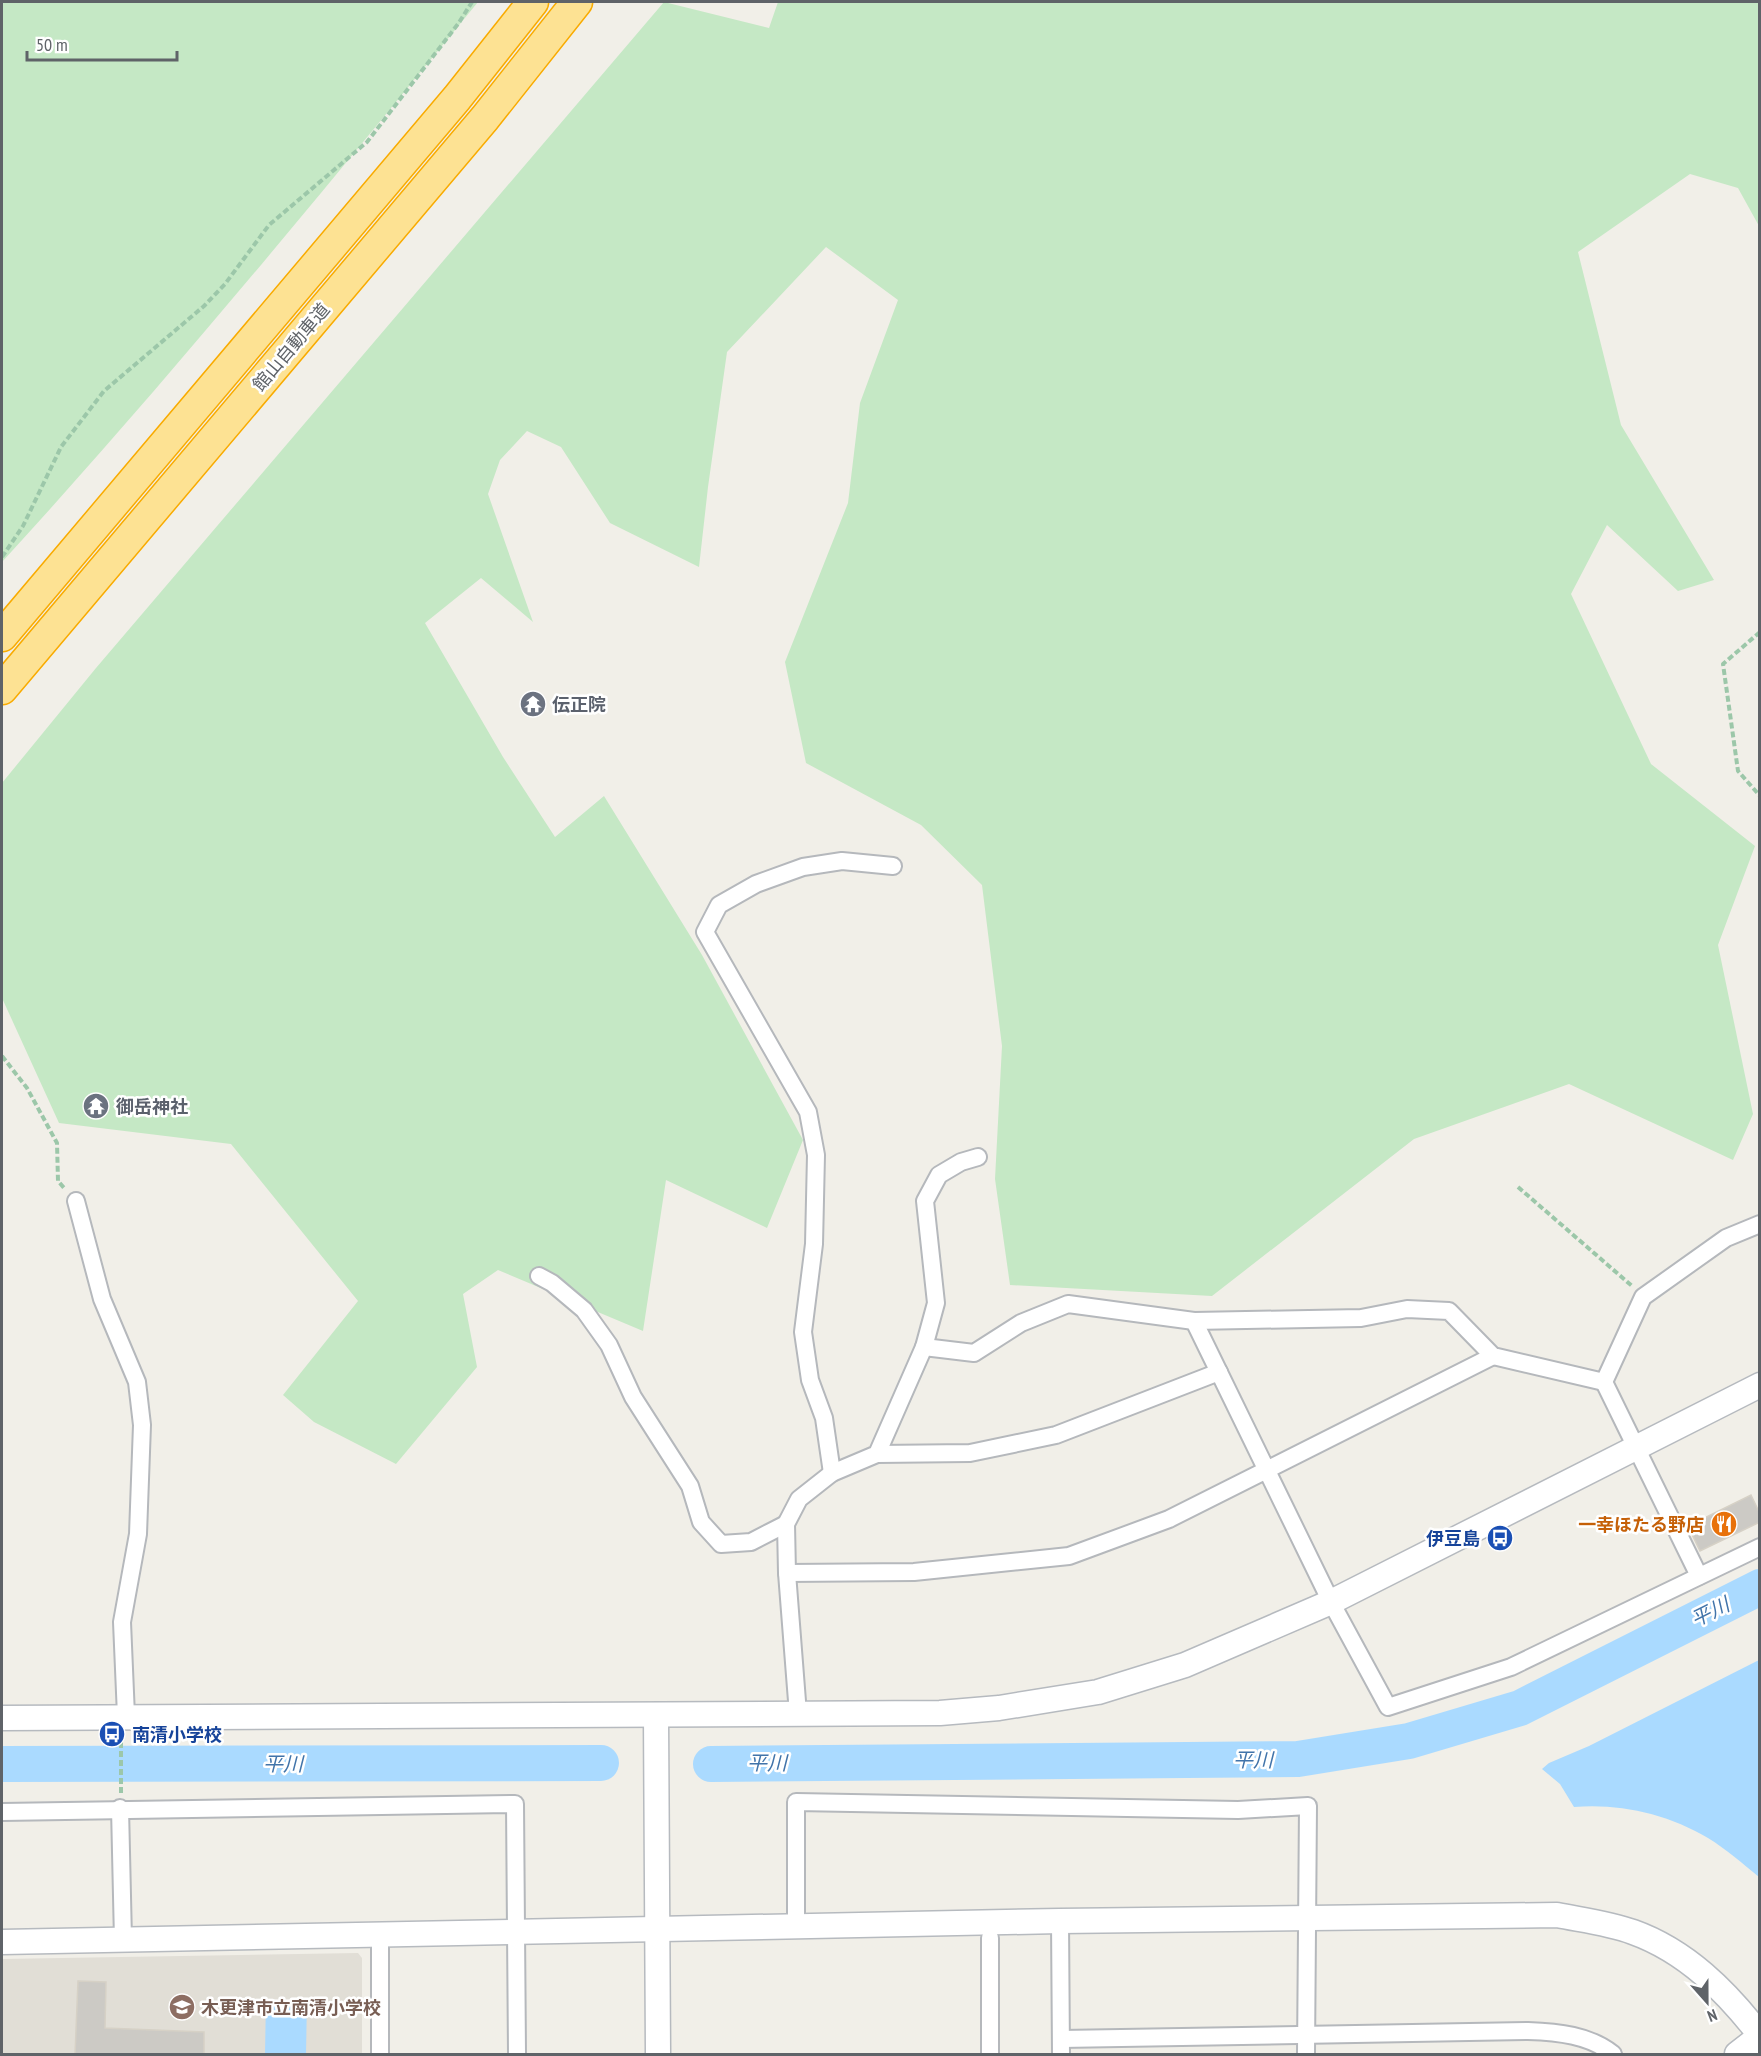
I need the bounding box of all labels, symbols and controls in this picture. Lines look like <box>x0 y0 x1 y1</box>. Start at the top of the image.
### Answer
scale bar <box>27 24 177 62</box>
text: 50 m <box>36 33 68 56</box>
street label: 館山自動車道 <box>247 298 335 396</box>
temple icon: 伝正院 <box>518 689 548 719</box>
place label: 伝正院 <box>552 693 606 716</box>
temple icon: 御岳神社 <box>81 1091 111 1121</box>
place label: 御岳神社 <box>115 1095 188 1118</box>
restaurant icon: 一幸ほたる野店 <box>1709 1509 1739 1539</box>
place label: 一幸ほたる野店 <box>1578 1513 1704 1536</box>
bus stop icon: 伊豆島 <box>1485 1523 1515 1553</box>
place label: 伊豆島 <box>1426 1527 1480 1550</box>
water label: 平川 <box>1686 1590 1736 1633</box>
bus stop icon: 南清小学校 <box>97 1719 127 1749</box>
place label: 南清小学校 <box>132 1723 222 1746</box>
water label: 平川 <box>1233 1747 1275 1773</box>
water label: 平川 <box>747 1750 789 1776</box>
water label: 平川 <box>263 1751 305 1777</box>
north arrow <box>1677 1972 1737 2032</box>
school or university icon: 木更津市立南清小学校 <box>167 1992 197 2022</box>
place label: 木更津市立南清小学校 <box>201 1996 381 2019</box>
text: N <box>1705 2005 1720 2027</box>

